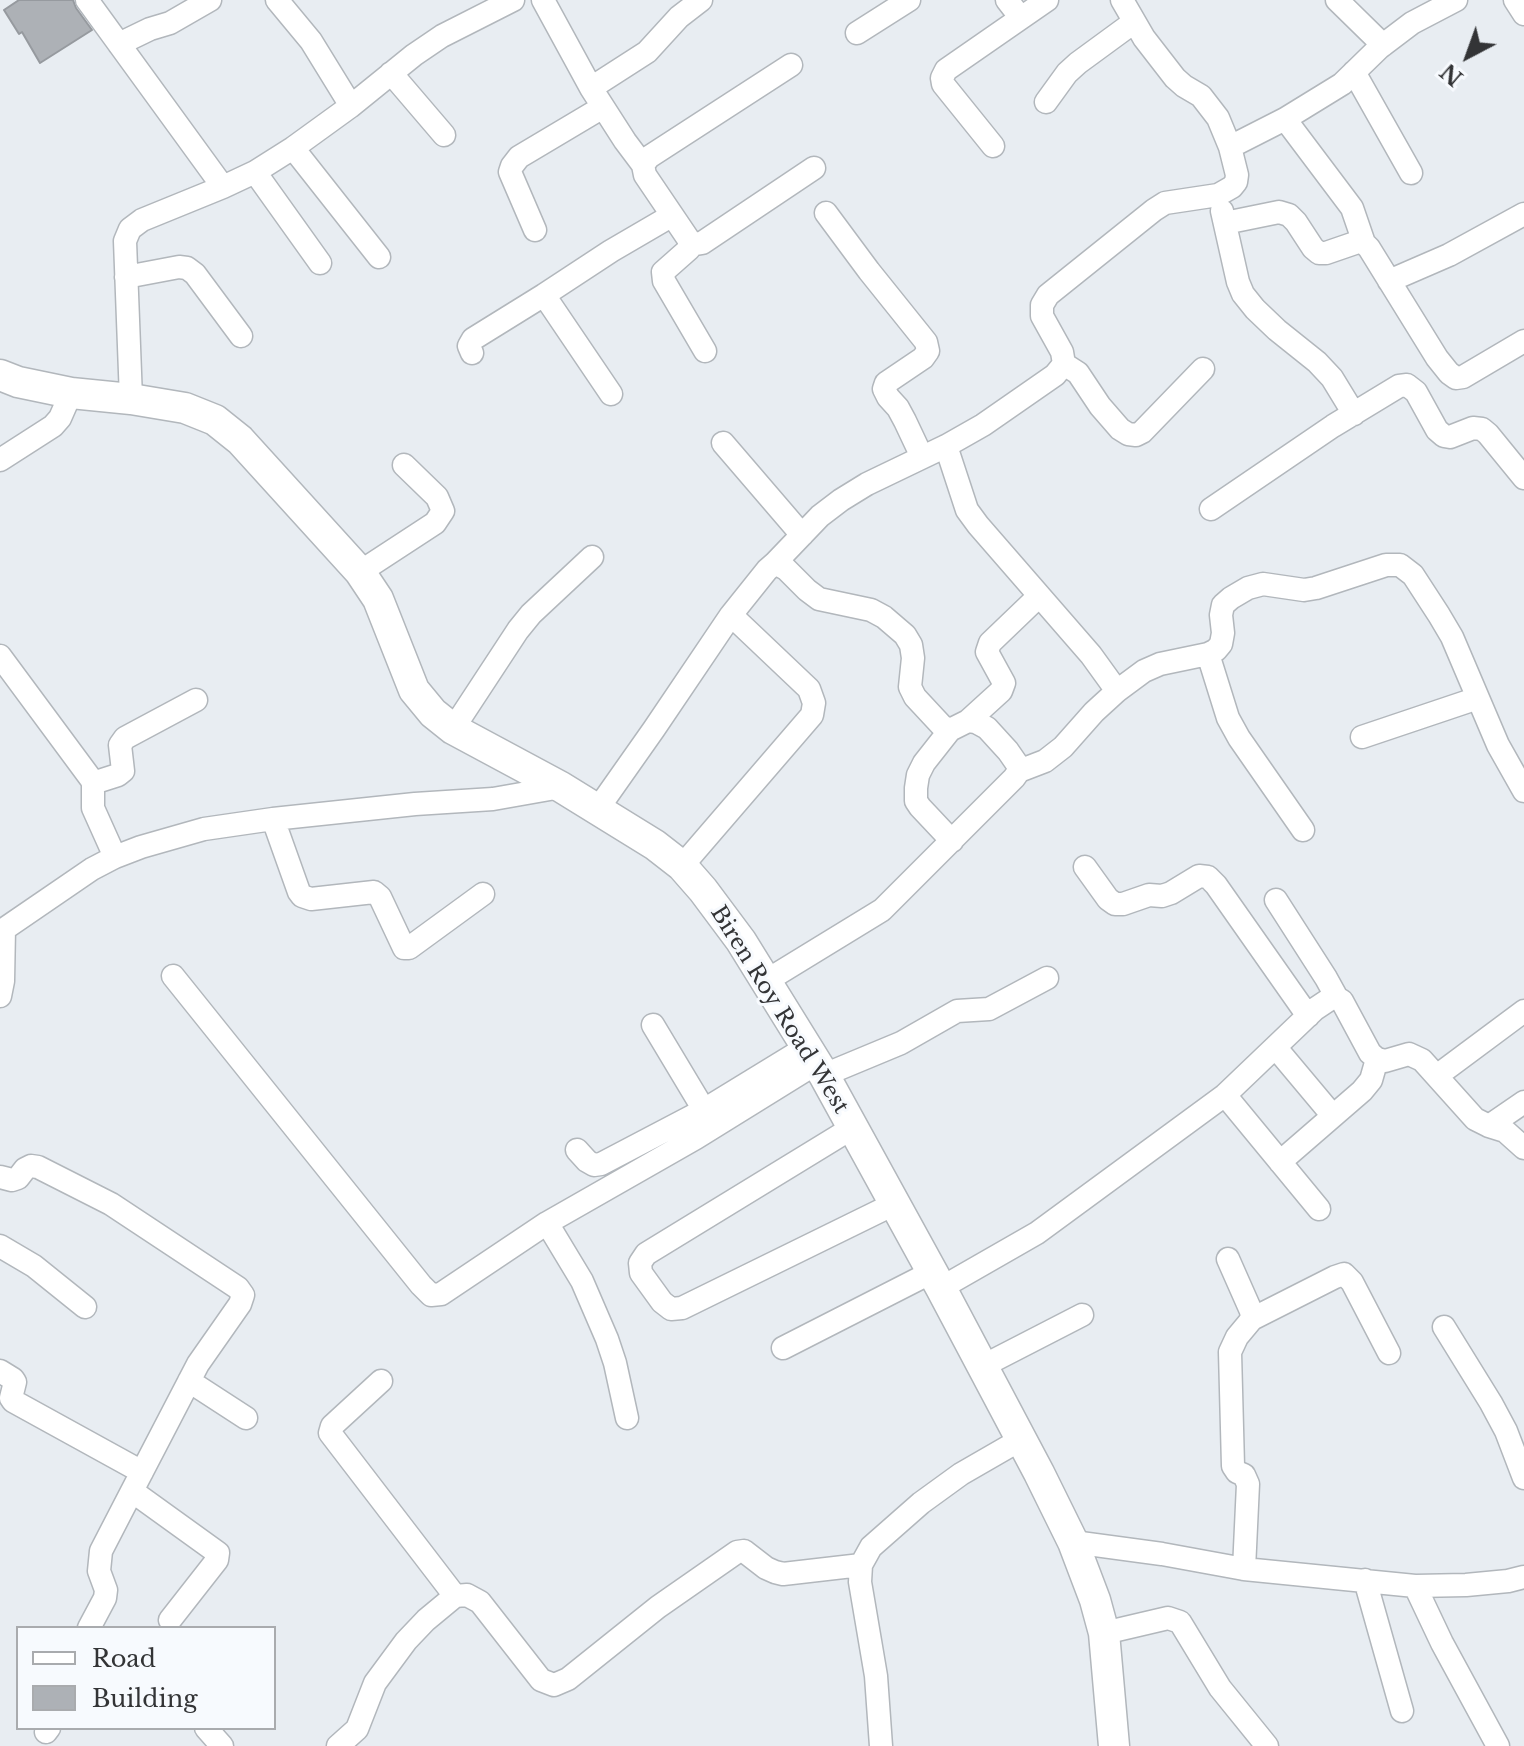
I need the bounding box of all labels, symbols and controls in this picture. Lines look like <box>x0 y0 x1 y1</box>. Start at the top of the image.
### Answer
north arrow <box>1428 16 1508 96</box>
text: N <box>1435 58 1469 91</box>
street label: Biren Roy Road West <box>704 901 854 1119</box>
legend <box>16 1626 276 1730</box>
text: Road <box>92 1644 156 1673</box>
text: Building <box>92 1684 198 1713</box>

